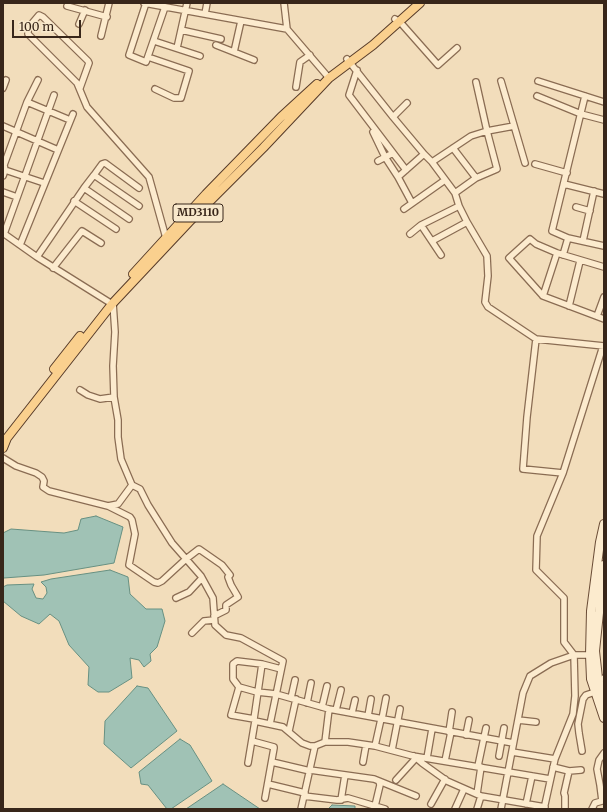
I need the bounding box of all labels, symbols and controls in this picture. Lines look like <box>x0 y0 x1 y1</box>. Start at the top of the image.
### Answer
scale bar <box>14 12 83 38</box>
text: 100 m <box>19 19 54 34</box>
road number: MD3110 <box>173 204 223 222</box>

